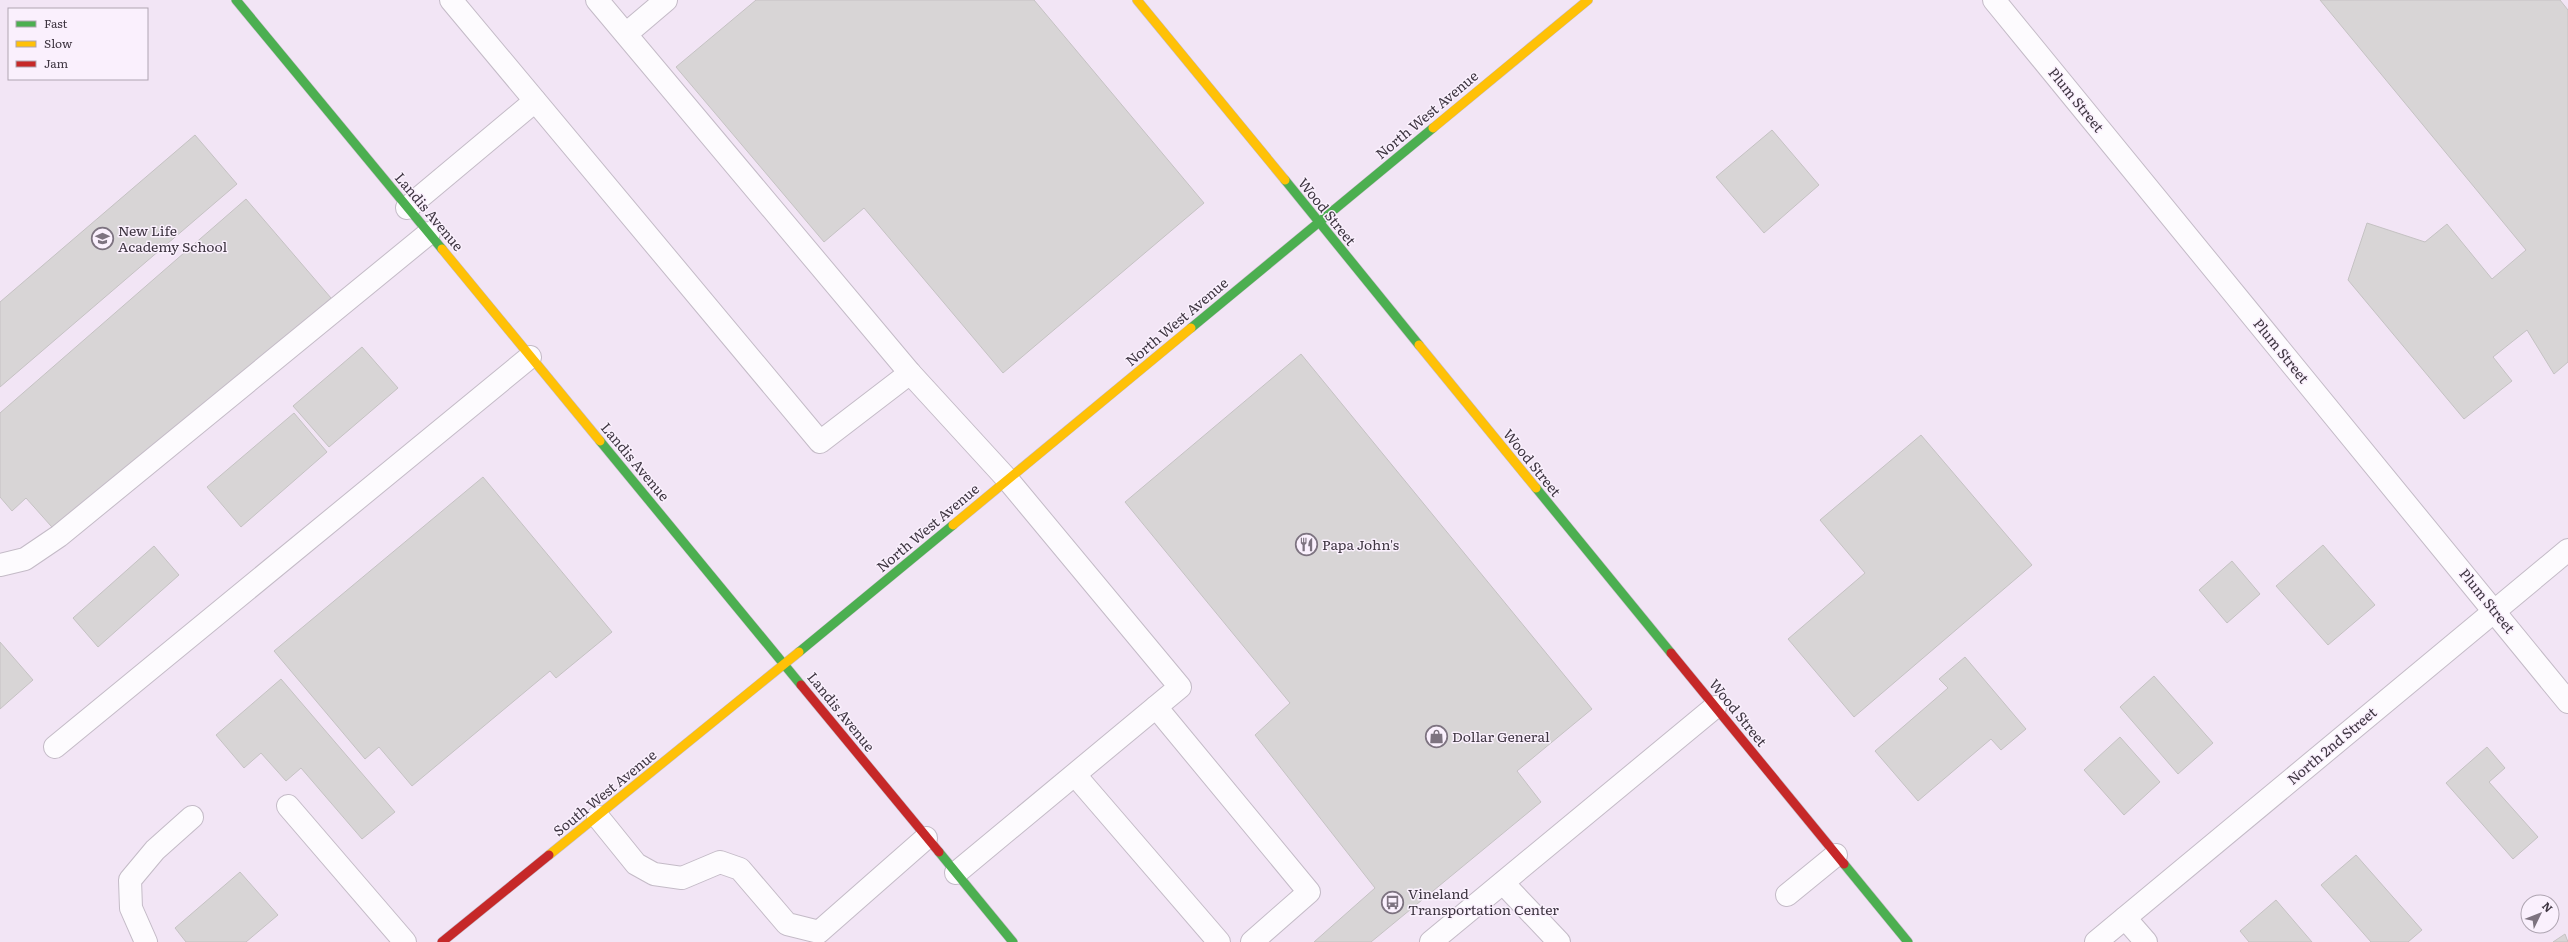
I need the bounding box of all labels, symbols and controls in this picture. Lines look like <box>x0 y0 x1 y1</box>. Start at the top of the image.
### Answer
legend <box>8 8 148 80</box>
text: Fast <box>44 14 68 32</box>
text: Slow <box>44 34 73 52</box>
text: Jam <box>44 54 69 72</box>
street label: Plum Street <box>2044 63 2109 136</box>
street label: North West Avenue <box>1371 65 1482 163</box>
street label: Landis Avenue <box>391 168 469 255</box>
street label: Wood Street <box>1294 173 1362 250</box>
place label: New Life Academy School <box>118 220 228 256</box>
school or university icon: New Life Academy School <box>90 226 116 252</box>
street label: North West Avenue <box>1121 272 1232 370</box>
street label: Plum Street <box>2249 314 2314 387</box>
street label: Landis Avenue <box>597 418 675 505</box>
street label: Wood Street <box>1499 424 1567 501</box>
street label: North West Avenue <box>872 478 983 576</box>
restaurant icon: Papa John's <box>1293 532 1319 558</box>
place label: Papa John's <box>1322 534 1399 554</box>
street label: Plum Street <box>2455 564 2520 637</box>
street label: Landis Avenue <box>803 667 880 755</box>
street label: Wood Street <box>1705 674 1773 751</box>
street label: North 2nd Street <box>2282 702 2381 789</box>
shop icon: Dollar General <box>1424 724 1450 750</box>
place label: Dollar General <box>1452 726 1550 746</box>
street label: South West Avenue <box>548 744 660 840</box>
place label: Vineland Transportation Center <box>1408 883 1559 919</box>
bus stop icon: Vineland Transportation Center <box>1379 889 1405 915</box>
north arrow <box>2520 894 2560 934</box>
text: N <box>2539 898 2557 915</box>

